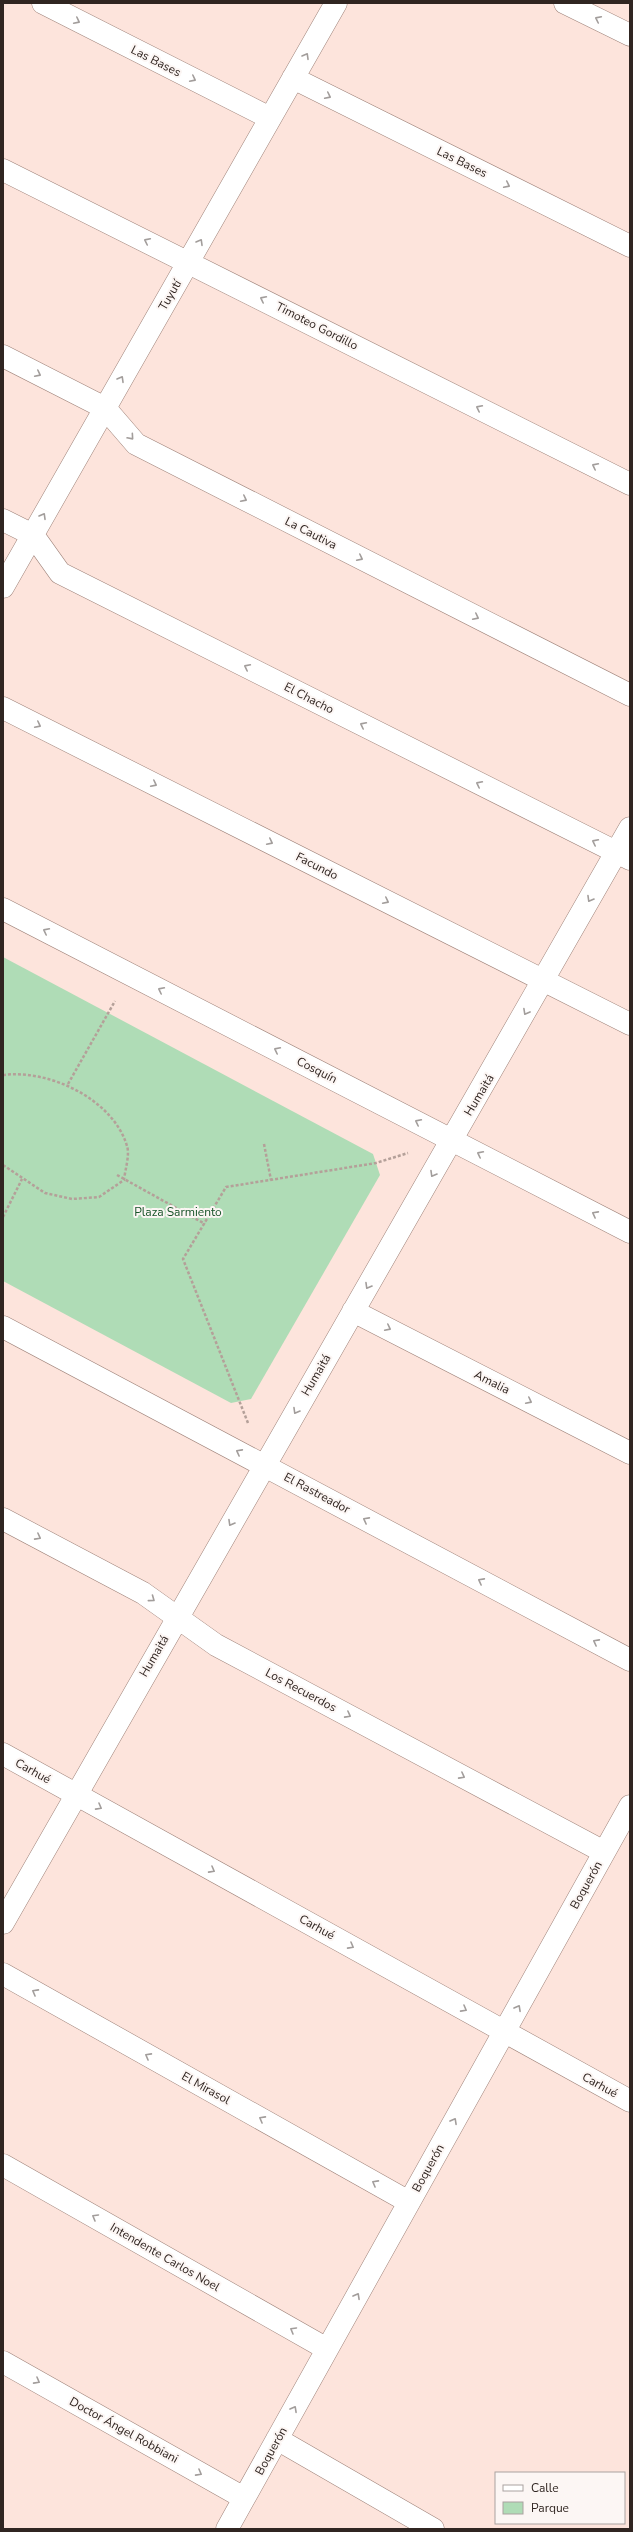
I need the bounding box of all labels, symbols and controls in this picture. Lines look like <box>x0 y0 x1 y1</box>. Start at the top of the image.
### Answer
one-way arrow <box>73 16 81 23</box>
one-way arrow <box>594 16 602 24</box>
street label: Las Bases <box>128 42 184 81</box>
one-way arrow <box>301 53 308 60</box>
one-way arrow <box>189 74 197 82</box>
one-way arrow <box>324 91 331 99</box>
street label: Las Bases <box>434 143 490 181</box>
one-way arrow <box>503 180 511 188</box>
one-way arrow <box>143 238 151 246</box>
one-way arrow <box>195 239 202 246</box>
street label: Tuyutí <box>155 276 186 313</box>
one-way arrow <box>260 296 267 304</box>
street label: Timoteo Gordillo <box>273 298 361 354</box>
one-way arrow <box>34 369 41 377</box>
one-way arrow <box>117 376 124 383</box>
one-way arrow <box>476 405 483 413</box>
one-way arrow <box>126 433 133 440</box>
one-way arrow <box>592 464 599 471</box>
one-way arrow <box>240 494 248 502</box>
one-way arrow <box>38 513 46 521</box>
street label: La Cautiva <box>282 513 340 553</box>
one-way arrow <box>356 553 364 561</box>
one-way arrow <box>472 612 479 620</box>
one-way arrow <box>244 664 251 672</box>
street label: El Chacho <box>281 679 337 718</box>
one-way arrow <box>34 720 41 728</box>
one-way arrow <box>360 722 367 730</box>
one-way arrow <box>150 779 157 787</box>
one-way arrow <box>476 781 483 788</box>
one-way arrow <box>266 838 273 845</box>
one-way arrow <box>592 839 599 847</box>
street label: Facundo <box>293 849 341 884</box>
one-way arrow <box>587 894 594 902</box>
one-way arrow <box>382 896 389 904</box>
one-way arrow <box>43 928 50 936</box>
one-way arrow <box>158 988 166 995</box>
one-way arrow <box>523 1008 530 1015</box>
one-way arrow <box>274 1047 281 1055</box>
street label: Cosquín <box>294 1053 340 1087</box>
street label: Humaitá <box>460 1071 498 1119</box>
one-way arrow <box>414 1119 422 1127</box>
one-way arrow <box>477 1151 484 1159</box>
one-way arrow <box>430 1170 437 1177</box>
park label: Plaza Sarmiento <box>134 1204 222 1220</box>
one-way arrow <box>592 1211 600 1219</box>
one-way arrow <box>365 1282 372 1289</box>
one-way arrow <box>384 1324 391 1331</box>
street label: Humaitá <box>298 1351 334 1399</box>
street label: Amalia <box>471 1366 513 1398</box>
one-way arrow <box>524 1396 532 1404</box>
one-way arrow <box>293 1407 300 1414</box>
one-way arrow <box>236 1449 243 1457</box>
street label: El Rastreador <box>281 1469 354 1517</box>
one-way arrow <box>363 1517 370 1524</box>
one-way arrow <box>228 1519 235 1527</box>
one-way arrow <box>33 1533 41 1540</box>
one-way arrow <box>478 1578 485 1585</box>
one-way arrow <box>147 1594 154 1601</box>
street label: Humaitá <box>136 1632 172 1680</box>
one-way arrow <box>592 1639 600 1646</box>
street label: Los Recuerdos <box>263 1664 340 1716</box>
one-way arrow <box>343 1710 351 1718</box>
street label: Carhué <box>12 1755 54 1787</box>
one-way arrow <box>458 1772 465 1779</box>
one-way arrow <box>94 1802 102 1809</box>
street label: Boquerón <box>566 1858 606 1912</box>
one-way arrow <box>208 1865 215 1872</box>
street label: Carhué <box>296 1911 338 1943</box>
one-way arrow <box>346 1942 354 1949</box>
one-way arrow <box>32 1990 39 1997</box>
one-way arrow <box>460 2004 467 2012</box>
one-way arrow <box>513 2004 520 2012</box>
one-way arrow <box>145 2053 152 2060</box>
street label: El Mirasol <box>179 2068 234 2108</box>
street label: Carhué <box>579 2069 621 2101</box>
one-way arrow <box>259 2117 266 2124</box>
one-way arrow <box>450 2118 457 2125</box>
street label: Boquerón <box>408 2141 448 2195</box>
one-way arrow <box>372 2180 379 2187</box>
one-way arrow <box>92 2215 99 2222</box>
street label: Intendente Carlos Noel <box>107 2219 223 2295</box>
one-way arrow <box>352 2293 359 2300</box>
one-way arrow <box>290 2327 297 2335</box>
one-way arrow <box>33 2377 40 2384</box>
street label: Doctor Ángel Robbiani <box>67 2393 181 2467</box>
one-way arrow <box>289 2406 296 2414</box>
street label: Boquerón <box>251 2424 291 2478</box>
one-way arrow <box>195 2468 202 2475</box>
legend <box>495 2472 625 2524</box>
text: Calle <box>531 2480 559 2496</box>
text: Parque <box>531 2500 569 2516</box>

